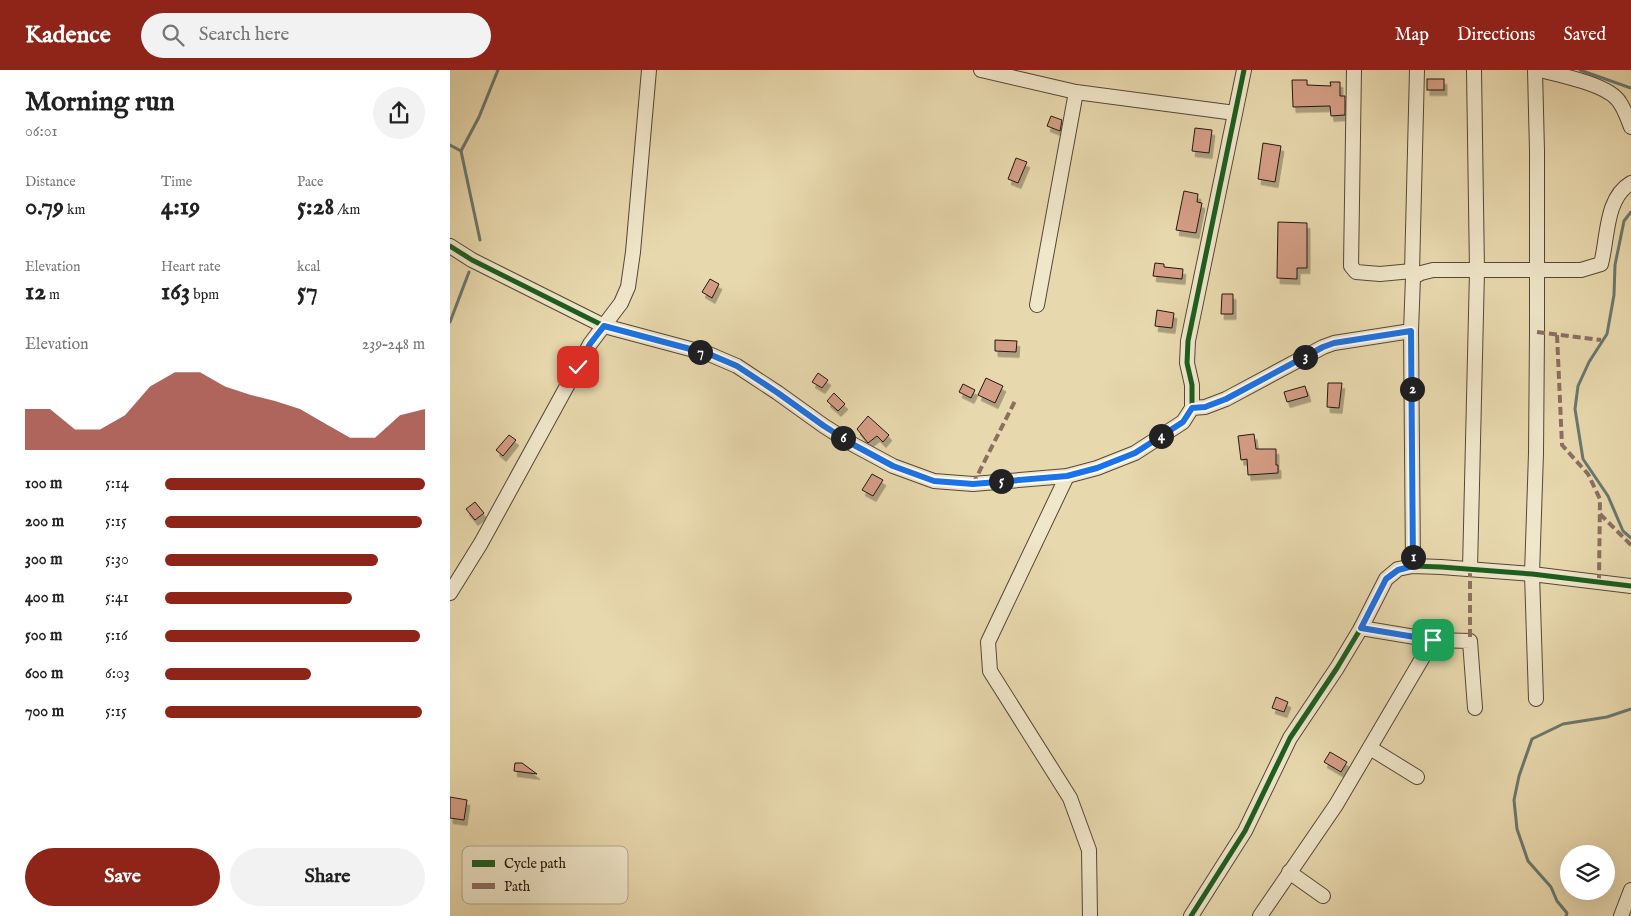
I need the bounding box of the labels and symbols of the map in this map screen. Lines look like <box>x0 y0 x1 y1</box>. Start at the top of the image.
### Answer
pin: 7 <box>688 340 712 364</box>
pin: 3 <box>1292 344 1318 370</box>
pin <box>557 346 599 388</box>
pin: 2 <box>1400 376 1424 402</box>
pin: 4 <box>1148 424 1174 448</box>
pin: 6 <box>830 426 856 450</box>
pin: 5 <box>988 468 1014 494</box>
pin: 1 <box>1400 544 1426 570</box>
pin <box>1412 619 1454 661</box>
legend <box>462 846 628 904</box>
text: Cycle path <box>504 855 566 873</box>
text: Path <box>504 878 531 896</box>

